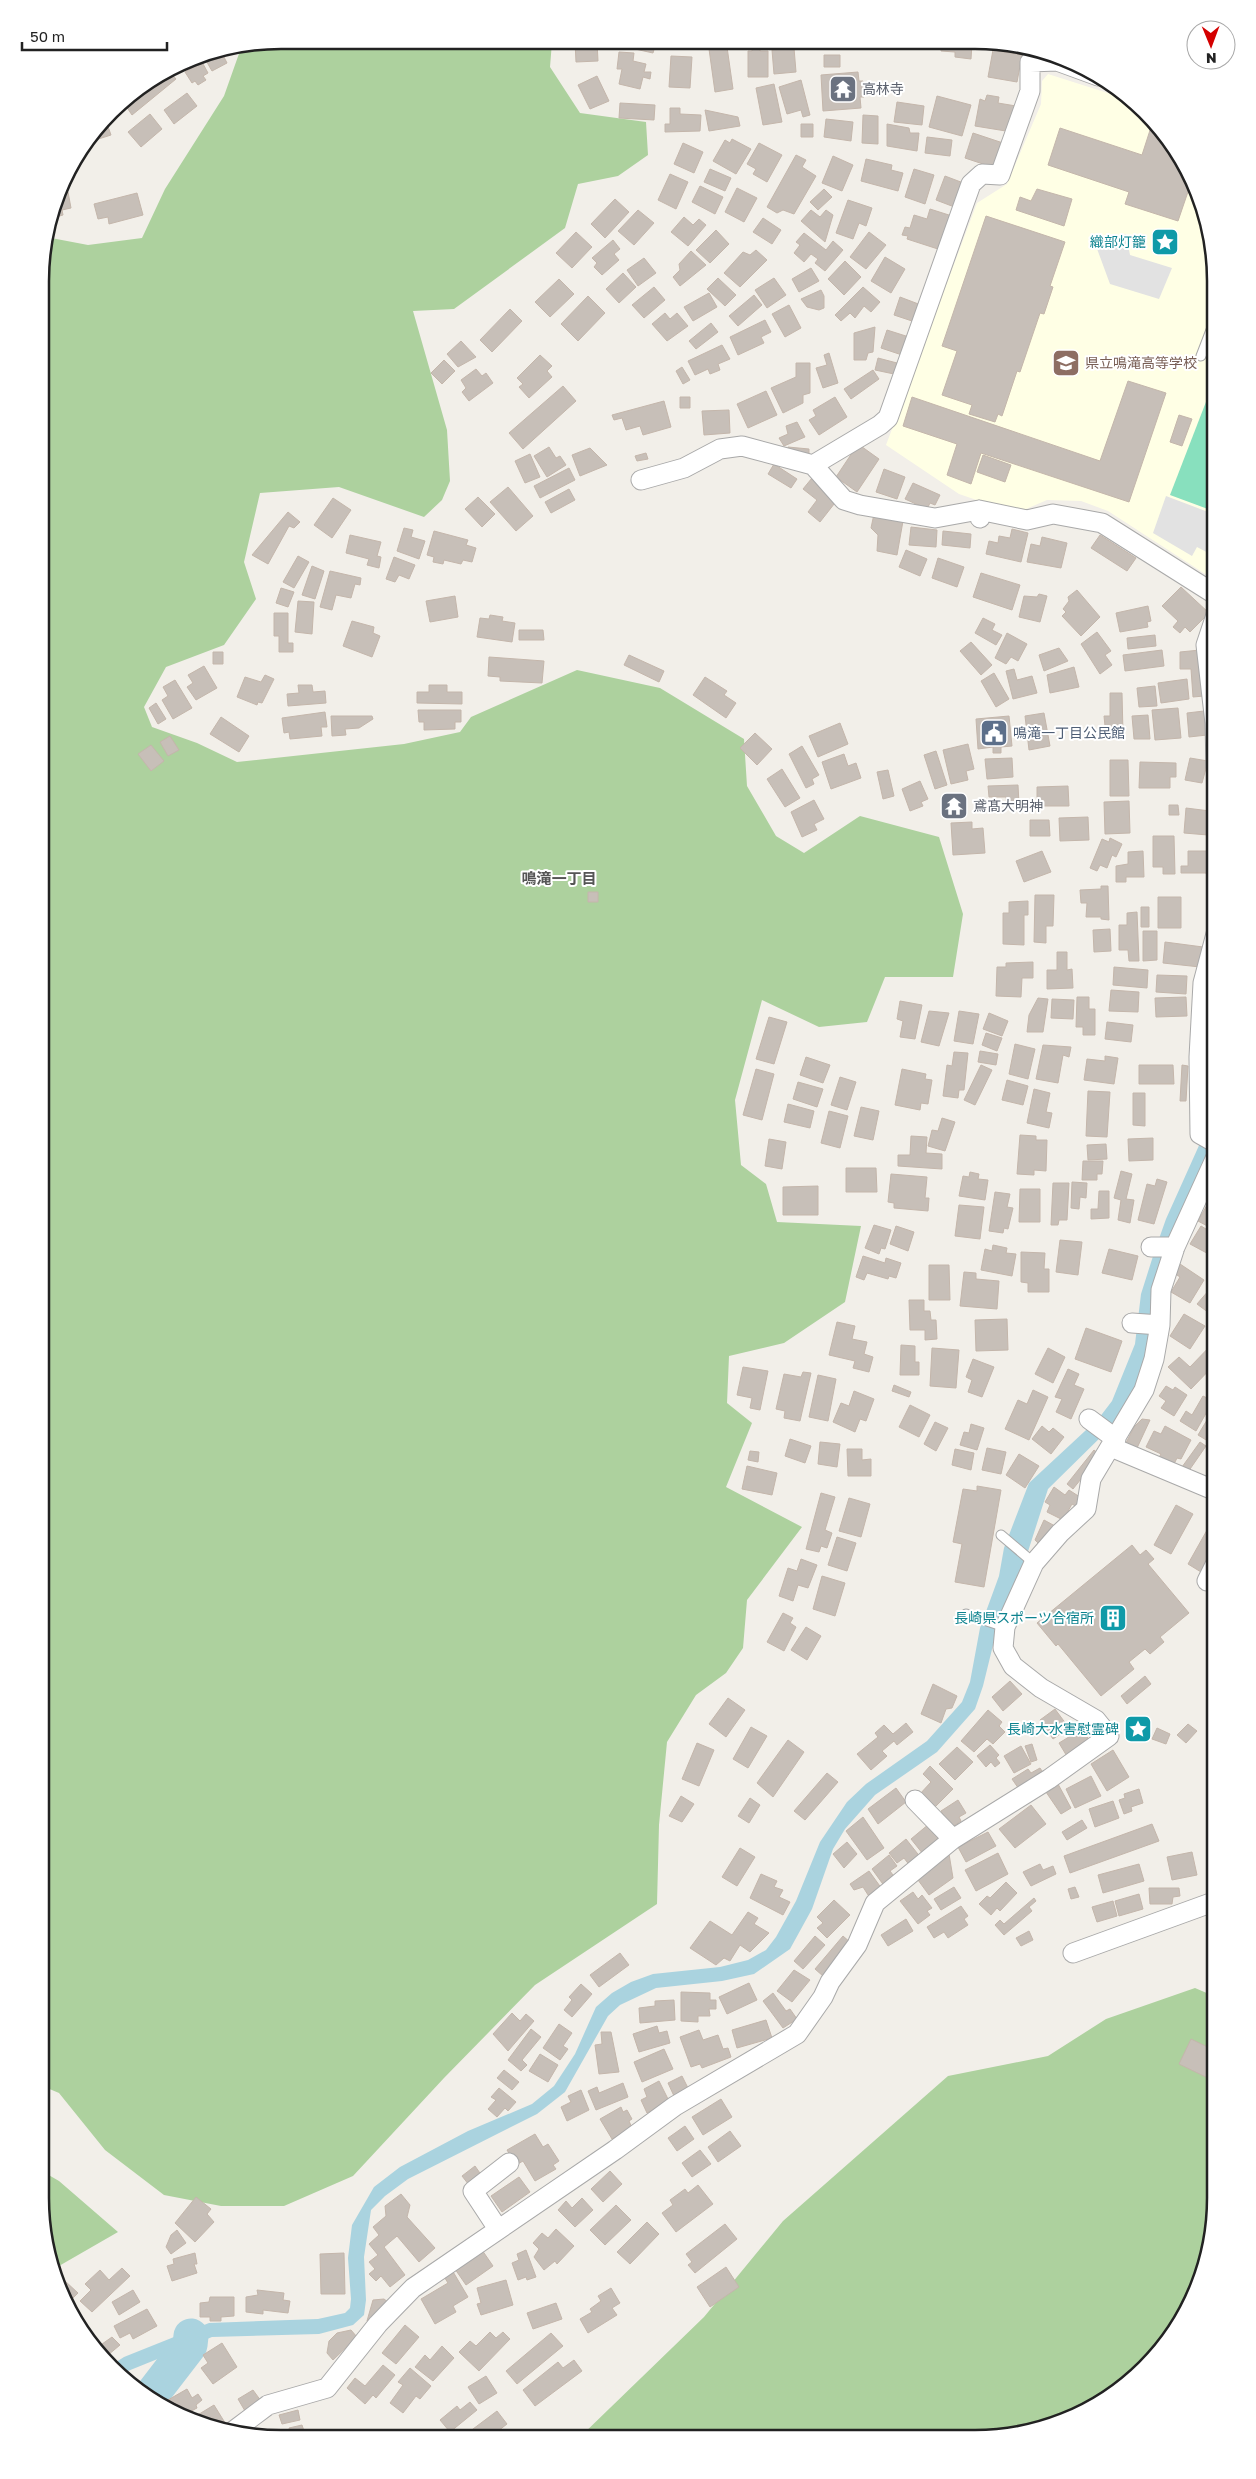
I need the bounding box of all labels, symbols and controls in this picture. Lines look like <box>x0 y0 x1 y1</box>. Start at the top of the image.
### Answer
scale bar <box>22 20 168 52</box>
north arrow <box>1186 20 1236 70</box>
text: 50 m <box>30 27 65 45</box>
text: N <box>1206 50 1217 67</box>
temple icon: 高林寺 <box>828 74 858 104</box>
place label: 高林寺 <box>862 80 904 97</box>
place icon: 織部灯籠 <box>1150 227 1180 257</box>
place label: 織部灯籠 <box>1090 233 1146 250</box>
school or university icon: 県立鳴滝高等学校 <box>1051 348 1081 378</box>
place label: 県立鳴滝高等学校 <box>1085 354 1197 371</box>
public building icon: 鳴滝一丁目公民館 <box>979 718 1009 748</box>
place label: 鳴滝一丁目公民館 <box>1013 724 1125 741</box>
temple icon: 鳶髙大明神 <box>939 791 969 821</box>
place label: 鳶髙大明神 <box>973 797 1043 814</box>
district label: 鳴滝一丁目 <box>521 869 597 887</box>
building icon: 長崎県スポーツ合宿所 <box>1098 1603 1128 1633</box>
place label: 長崎県スポーツ合宿所 <box>954 1609 1094 1626</box>
place icon: 長崎大水害慰霊碑 <box>1123 1714 1153 1744</box>
place label: 長崎大水害慰霊碑 <box>1007 1720 1119 1737</box>

